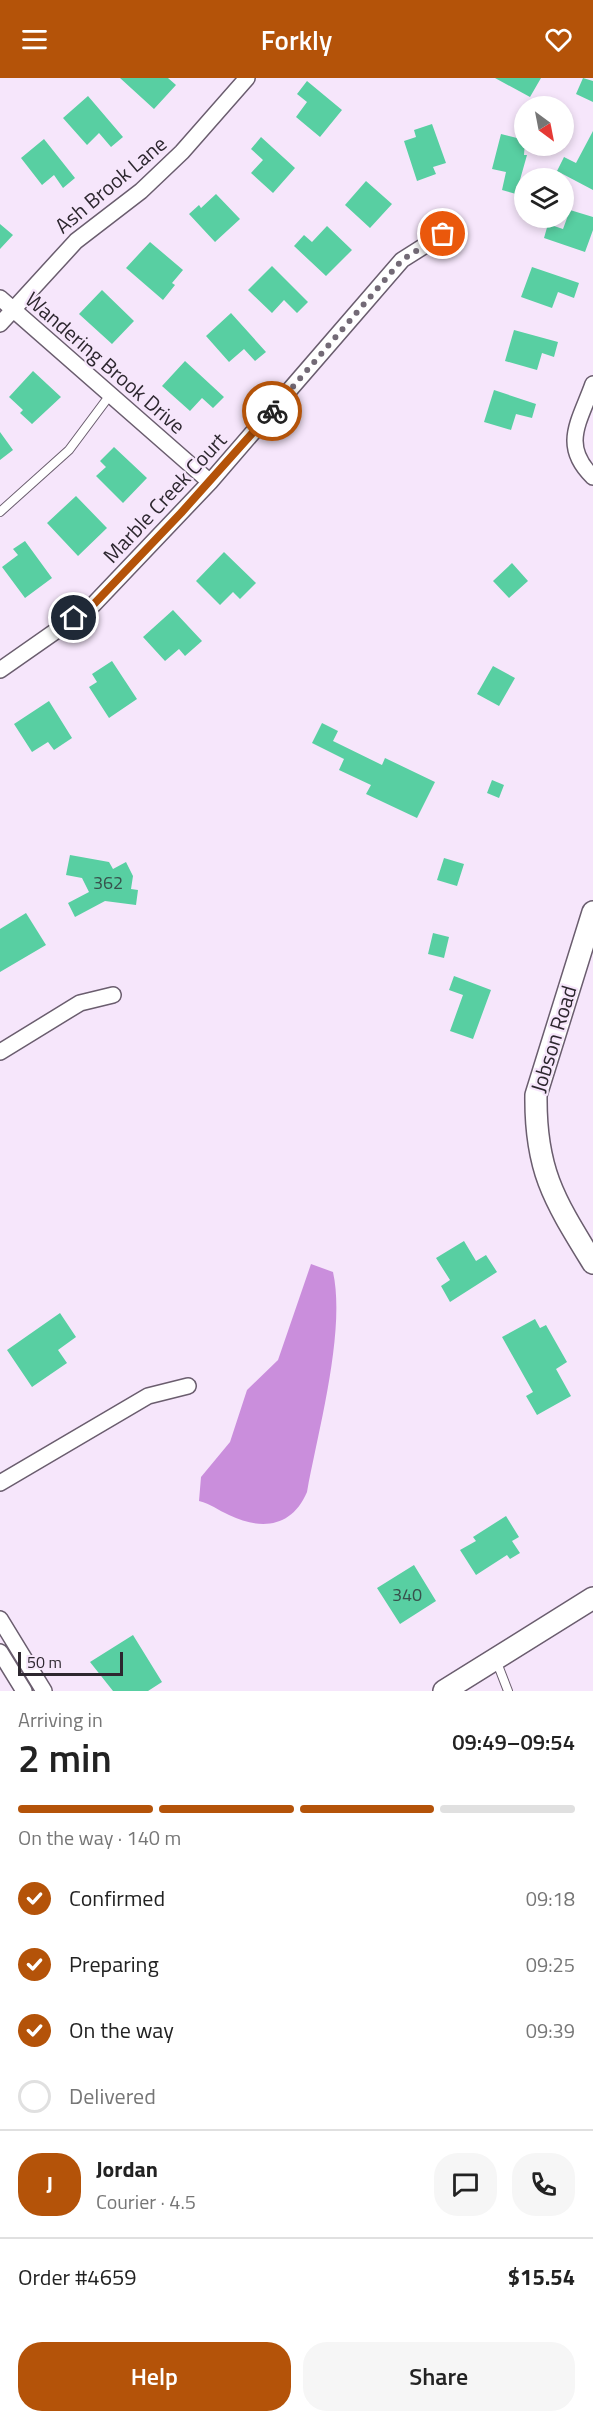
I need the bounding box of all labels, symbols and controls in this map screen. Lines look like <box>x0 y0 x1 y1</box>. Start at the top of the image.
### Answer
text: Forkly <box>261 19 332 60</box>
icon: menu <box>18 23 51 56</box>
icon: heart <box>542 23 575 56</box>
north arrow <box>514 96 574 156</box>
map controls <box>514 96 574 228</box>
street label: Ash Brook Lane <box>47 128 173 241</box>
button: layers <box>514 168 574 228</box>
pin <box>417 208 468 259</box>
icon: bag <box>426 217 459 250</box>
street label: Wandering Brook Drive <box>19 284 193 441</box>
courier <box>242 381 302 441</box>
icon: bike <box>256 395 289 428</box>
street label: Marble Creek Court <box>95 424 234 570</box>
pin <box>48 592 99 643</box>
icon: home <box>57 601 90 634</box>
house number: 362 <box>93 869 123 896</box>
street label: Jobson Road <box>522 981 584 1096</box>
house number: 340 <box>392 1581 422 1608</box>
scale bar <box>18 1649 123 1676</box>
text: 50 m <box>27 1650 62 1674</box>
text: Arriving in <box>18 1704 103 1735</box>
text: 09:49–09:54 <box>452 1725 575 1759</box>
text: 2 min <box>18 1728 112 1787</box>
text: On the way · 140 m <box>18 1822 181 1853</box>
text: Confirmed <box>69 1881 165 1915</box>
icon: check <box>18 1882 51 1915</box>
text: 09:18 <box>526 1883 575 1914</box>
text: Preparing <box>69 1947 159 1981</box>
icon: check <box>18 1948 51 1981</box>
text: 09:25 <box>526 1949 575 1980</box>
text: On the way <box>69 2013 174 2047</box>
icon: check <box>18 2014 51 2047</box>
text: 09:39 <box>526 2015 575 2046</box>
text: Delivered <box>69 2079 156 2113</box>
text: Jordan <box>96 2152 158 2186</box>
button: chat <box>434 2153 497 2216</box>
button: phone <box>512 2153 575 2216</box>
text: J <box>46 2167 53 2201</box>
text: Courier · 4.5 <box>96 2186 196 2217</box>
text: Order #4659 <box>18 2260 137 2294</box>
text: $15.54 <box>508 2260 575 2294</box>
button: Help <box>18 2342 291 2411</box>
button: Share <box>303 2342 575 2411</box>

